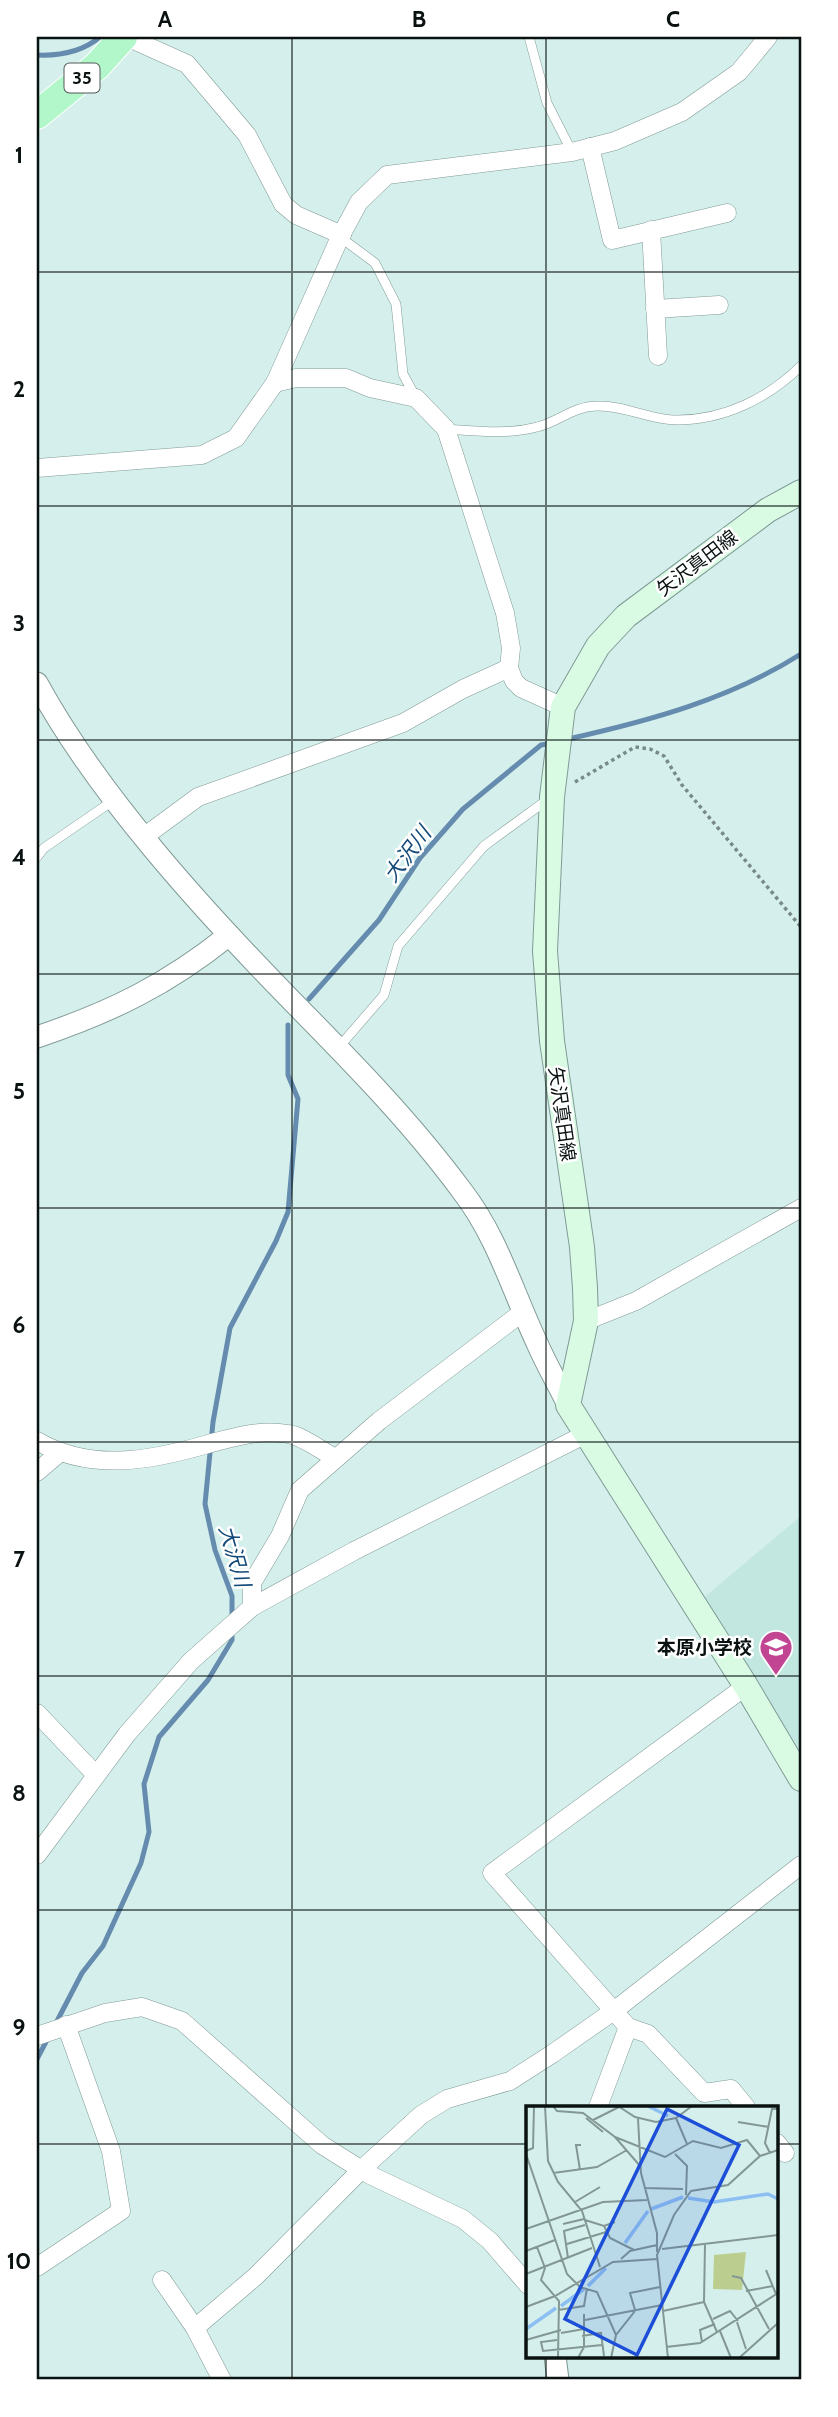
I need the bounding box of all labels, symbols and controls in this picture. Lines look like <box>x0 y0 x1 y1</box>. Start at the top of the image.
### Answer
text: A <box>158 5 173 33</box>
text: B <box>412 5 426 33</box>
text: C <box>666 5 680 33</box>
road number: 35 <box>64 64 100 92</box>
text: 1 <box>15 141 23 169</box>
text: 2 <box>13 375 25 403</box>
street label: 矢沢真田線 <box>652 525 742 601</box>
text: 3 <box>13 609 25 637</box>
water label: 大沢川 <box>378 820 437 887</box>
text: 4 <box>12 843 26 871</box>
street label: 矢沢真田線 <box>544 1065 580 1163</box>
text: 5 <box>13 1077 25 1105</box>
text: 6 <box>13 1311 25 1339</box>
water label: 大沢川 <box>214 1522 256 1592</box>
text: 7 <box>13 1545 25 1573</box>
school or university icon: 本原小学校 <box>757 1628 795 1677</box>
place label: 本原小学校 <box>657 1636 752 1659</box>
text: 8 <box>12 1779 26 1807</box>
text: 9 <box>13 2013 25 2041</box>
inset map <box>526 2106 778 2358</box>
text: 10 <box>7 2247 31 2275</box>

